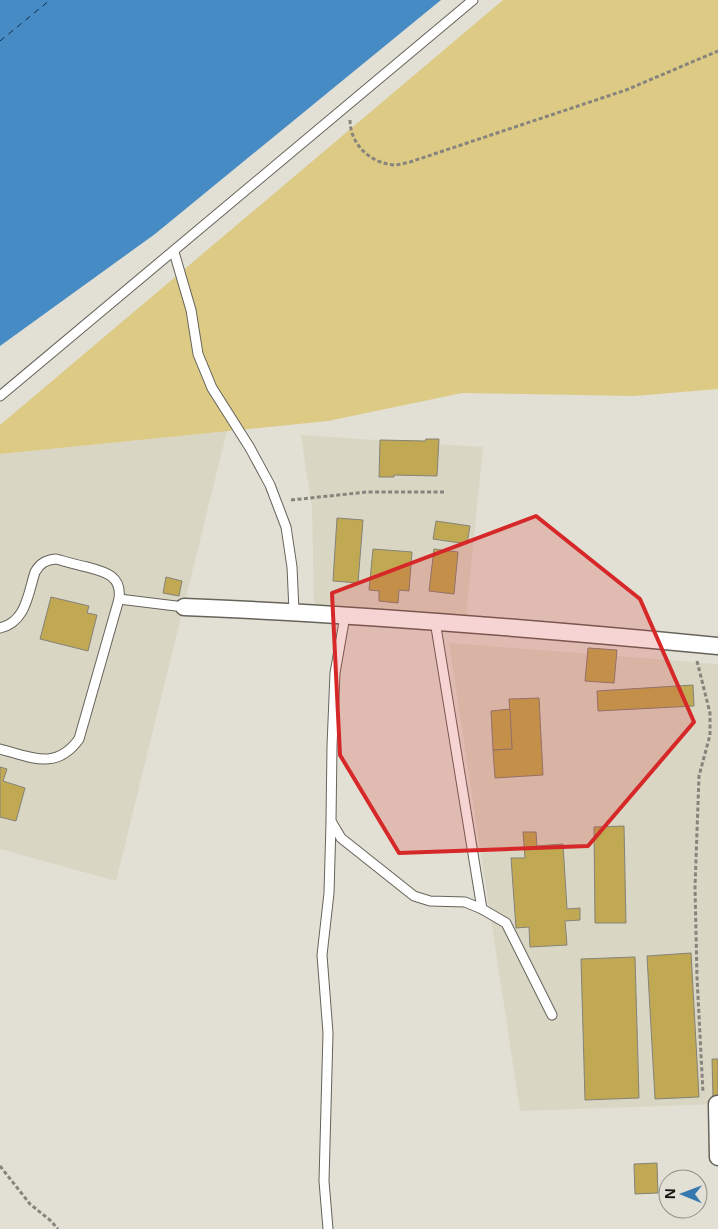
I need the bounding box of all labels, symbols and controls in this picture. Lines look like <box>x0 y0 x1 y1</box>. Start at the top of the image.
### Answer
north arrow <box>658 1169 708 1219</box>
text: N <box>660 1188 679 1200</box>

